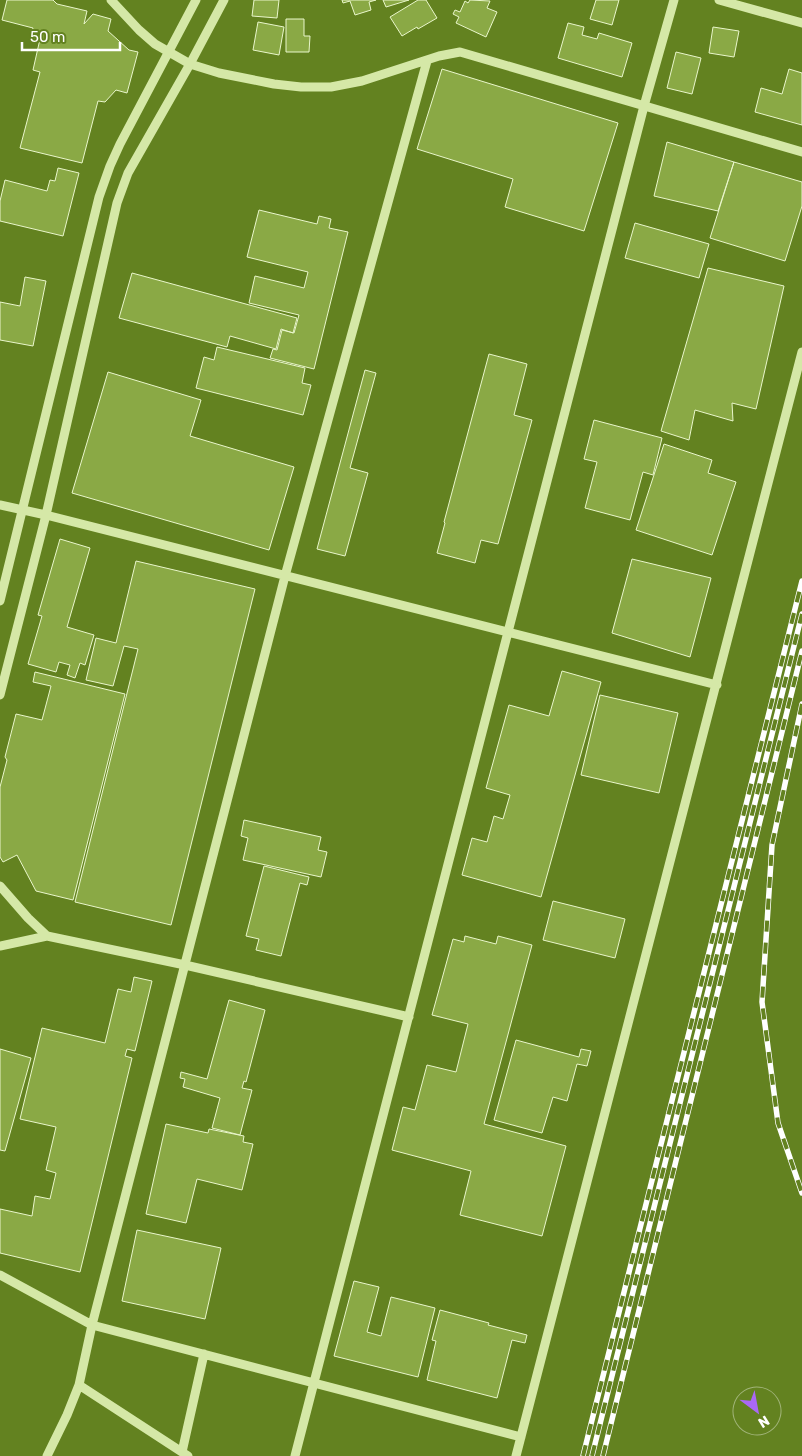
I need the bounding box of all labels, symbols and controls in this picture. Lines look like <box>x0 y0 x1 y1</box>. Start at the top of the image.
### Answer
scale bar <box>22 20 120 52</box>
text: 50 m <box>30 28 65 46</box>
north arrow <box>732 1386 782 1436</box>
text: N <box>755 1412 772 1431</box>

